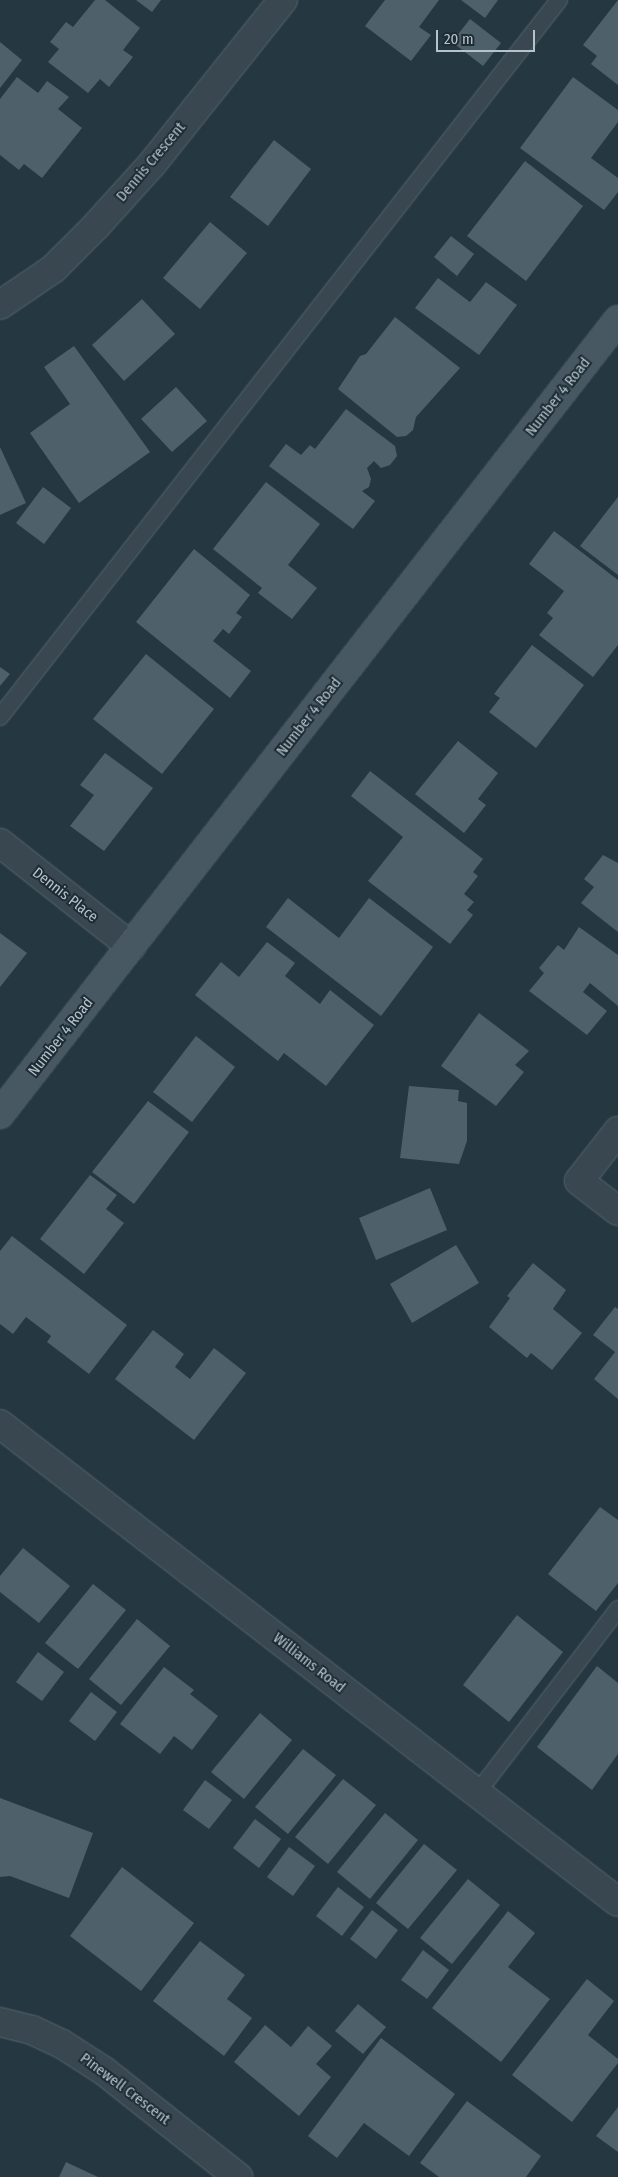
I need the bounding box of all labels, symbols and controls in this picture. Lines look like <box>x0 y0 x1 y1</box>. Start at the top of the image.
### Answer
scale bar <box>438 20 537 52</box>
text: 20 m <box>444 30 474 48</box>
street label: Dennis Crescent <box>113 119 189 205</box>
street label: Number 4 Road <box>522 354 594 440</box>
street label: Number 4 Road <box>273 674 345 760</box>
street label: Dennis Place <box>29 864 101 926</box>
street label: Number 4 Road <box>25 994 97 1080</box>
street label: Williams Road <box>269 1629 349 1697</box>
street label: Pinewell Crescent <box>76 2049 174 2129</box>

